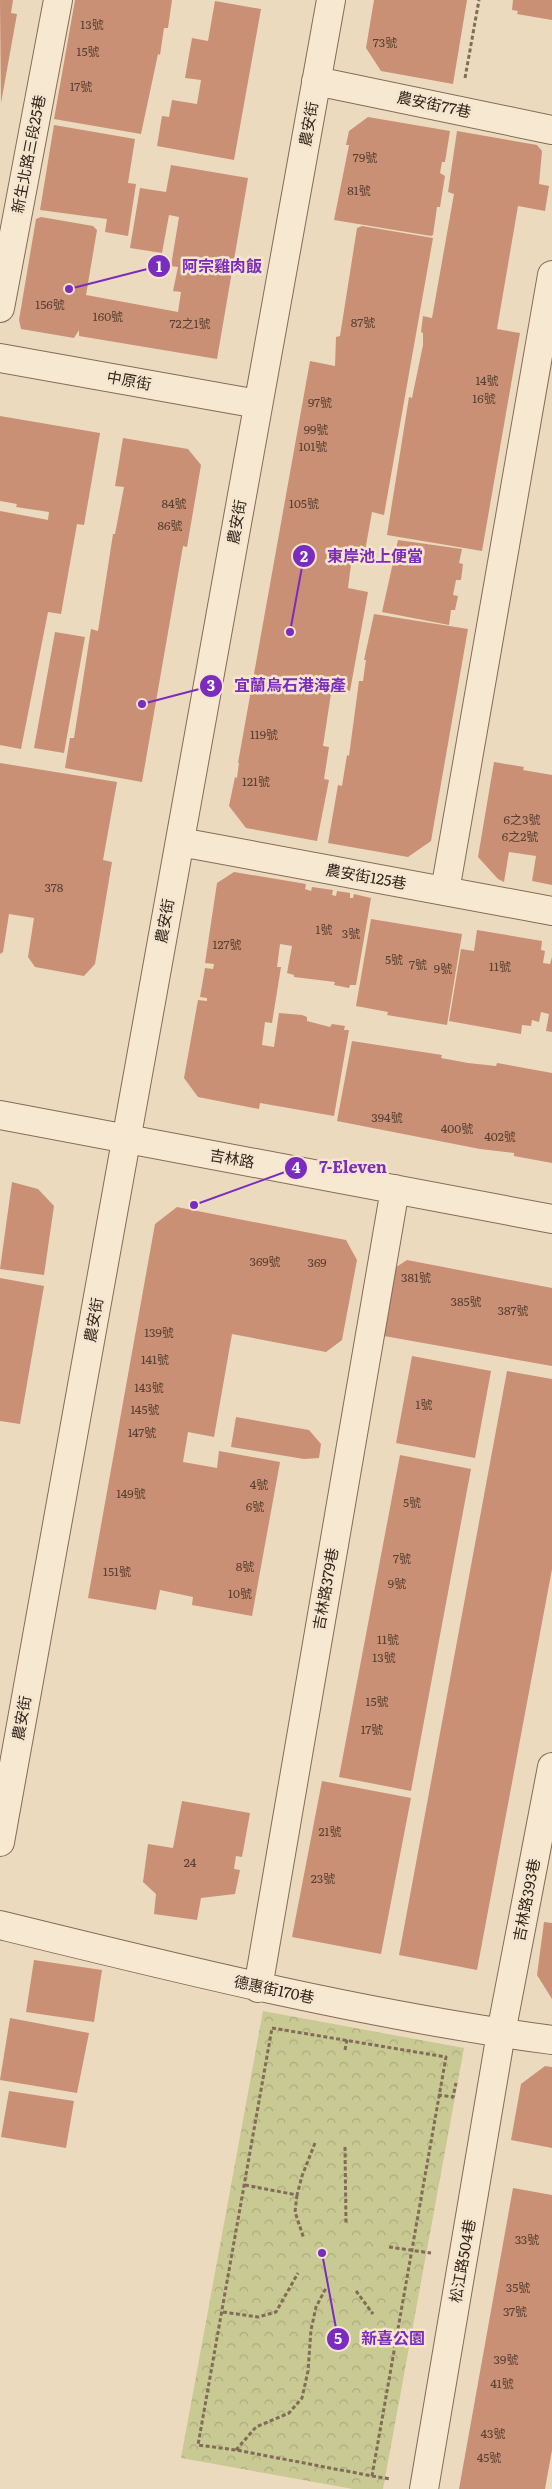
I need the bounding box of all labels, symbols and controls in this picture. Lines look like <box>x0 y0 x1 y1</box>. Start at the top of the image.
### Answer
house number: 13號 <box>80 15 104 33</box>
house number: 73號 <box>373 33 397 51</box>
house number: 15號 <box>77 42 99 60</box>
house number: 17號 <box>70 77 92 95</box>
street label: 農安街77巷 <box>395 84 473 123</box>
street label: 新生北路三段25巷 <box>5 93 50 215</box>
street label: 農安街 <box>292 100 323 148</box>
house number: 79號 <box>353 148 377 166</box>
house number: 81號 <box>347 181 371 199</box>
callout: 阿宗雞肉飯 <box>147 251 272 282</box>
text: 阿宗雞肉飯 <box>182 253 262 277</box>
text: 1 <box>156 254 162 277</box>
house number: 156號 <box>35 295 65 313</box>
house number: 160號 <box>93 307 123 325</box>
house number: 87號 <box>351 313 375 331</box>
house number: 72之1號 <box>169 314 211 332</box>
street label: 中原街 <box>105 364 153 395</box>
house number: 14號 <box>475 371 499 389</box>
house number: 16號 <box>472 389 496 407</box>
house number: 97號 <box>308 393 332 411</box>
house number: 99號 <box>304 420 328 438</box>
house number: 101號 <box>299 437 327 455</box>
house number: 84號 <box>161 494 187 512</box>
house number: 105號 <box>289 494 319 512</box>
street label: 農安街 <box>220 498 251 546</box>
house number: 86號 <box>157 516 183 534</box>
callout: 東岸池上便當 <box>292 541 433 572</box>
text: 東岸池上便當 <box>327 543 423 567</box>
text: 2 <box>300 544 308 567</box>
callout: 宜蘭烏石港海產 <box>199 670 356 701</box>
text: 宜蘭烏石港海產 <box>234 672 346 696</box>
text: 3 <box>207 673 215 696</box>
house number: 119號 <box>250 725 278 743</box>
house number: 121號 <box>242 772 270 790</box>
house number: 6之3號 <box>504 810 540 828</box>
house number: 6之2號 <box>502 827 538 845</box>
street label: 農安街125巷 <box>324 857 408 894</box>
house number: 378 <box>45 878 64 896</box>
street label: 農安街 <box>148 897 179 945</box>
house number: 1號 <box>316 920 332 938</box>
house number: 3號 <box>342 924 360 942</box>
house number: 127號 <box>213 935 241 953</box>
house number: 5號 <box>385 950 403 968</box>
house number: 7號 <box>409 955 427 973</box>
house number: 11號 <box>489 957 511 975</box>
house number: 9號 <box>434 959 452 977</box>
house number: 394號 <box>371 1108 403 1126</box>
house number: 400號 <box>441 1119 473 1137</box>
house number: 402號 <box>484 1127 516 1145</box>
street label: 吉林路 <box>208 1142 256 1173</box>
callout: 7-Eleven <box>284 1152 397 1183</box>
text: 7-Eleven <box>319 1154 387 1178</box>
text: 4 <box>291 1155 301 1178</box>
house number: 369號 <box>249 1252 281 1270</box>
house number: 369 <box>307 1253 327 1271</box>
house number: 381號 <box>401 1268 431 1286</box>
house number: 385號 <box>450 1292 482 1310</box>
street label: 農安街 <box>77 1296 108 1344</box>
house number: 387號 <box>497 1301 529 1319</box>
house number: 139號 <box>144 1323 174 1341</box>
house number: 141號 <box>141 1350 169 1368</box>
house number: 143號 <box>134 1378 164 1396</box>
house number: 1號 <box>416 1395 432 1413</box>
house number: 145號 <box>130 1400 160 1418</box>
house number: 147號 <box>128 1423 156 1441</box>
house number: 4號 <box>250 1475 268 1493</box>
house number: 149號 <box>116 1484 146 1502</box>
house number: 5號 <box>403 1493 421 1511</box>
house number: 6號 <box>246 1497 264 1515</box>
street label: 吉林路379巷 <box>306 1546 343 1632</box>
house number: 7號 <box>393 1549 411 1567</box>
house number: 8號 <box>236 1557 254 1575</box>
house number: 151號 <box>103 1562 131 1580</box>
house number: 9號 <box>388 1574 406 1592</box>
house number: 10號 <box>228 1584 252 1602</box>
house number: 11號 <box>377 1630 399 1648</box>
house number: 13號 <box>372 1648 396 1666</box>
house number: 15號 <box>366 1692 388 1710</box>
street label: 農安街 <box>5 1694 36 1742</box>
house number: 17號 <box>361 1720 383 1738</box>
house number: 21號 <box>319 1822 341 1840</box>
house number: 24 <box>184 1853 197 1871</box>
street label: 吉林路393巷 <box>506 1856 545 1943</box>
house number: 23號 <box>311 1869 335 1887</box>
street label: 德惠街170巷 <box>232 1969 317 2008</box>
street label: 松江路504巷 <box>443 2217 480 2304</box>
house number: 33號 <box>515 2230 539 2248</box>
house number: 35號 <box>506 2278 530 2296</box>
house number: 37號 <box>503 2302 527 2320</box>
callout: 新喜公園 <box>326 2323 435 2354</box>
text: 新喜公園 <box>361 2325 425 2349</box>
text: 5 <box>334 2326 342 2349</box>
house number: 39號 <box>494 2350 518 2368</box>
house number: 41號 <box>490 2374 514 2392</box>
house number: 43號 <box>480 2424 506 2442</box>
house number: 45號 <box>477 2448 501 2466</box>

